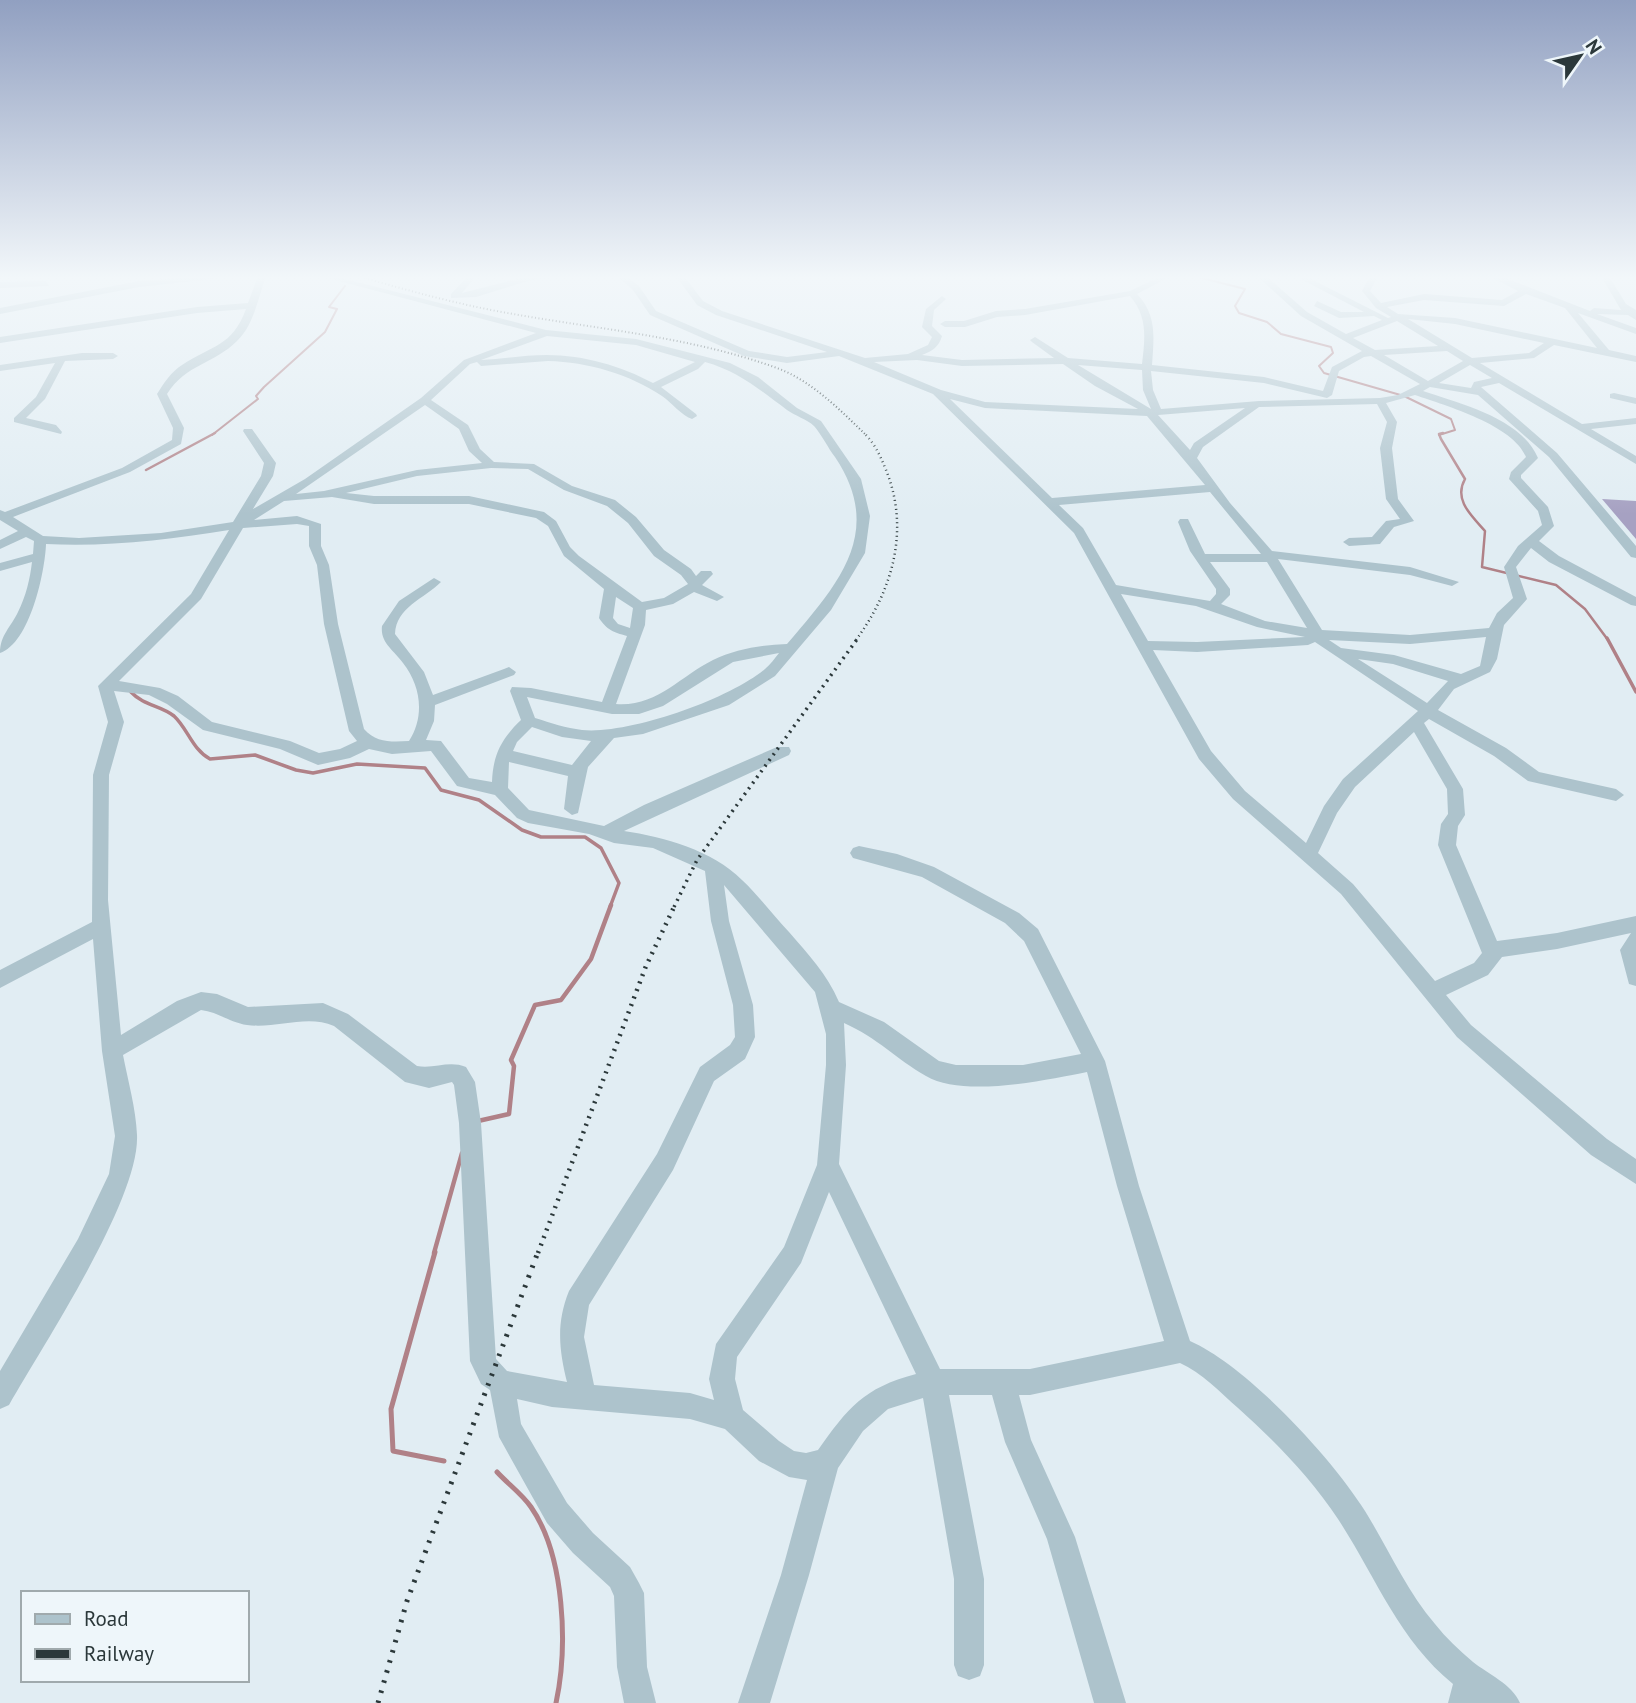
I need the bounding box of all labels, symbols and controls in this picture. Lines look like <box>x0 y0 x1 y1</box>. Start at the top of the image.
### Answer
north arrow <box>1545 21 1615 91</box>
text: N <box>1581 35 1608 58</box>
legend <box>21 1591 248 1682</box>
text: Road <box>84 1605 128 1632</box>
text: Railway <box>84 1640 154 1667</box>

